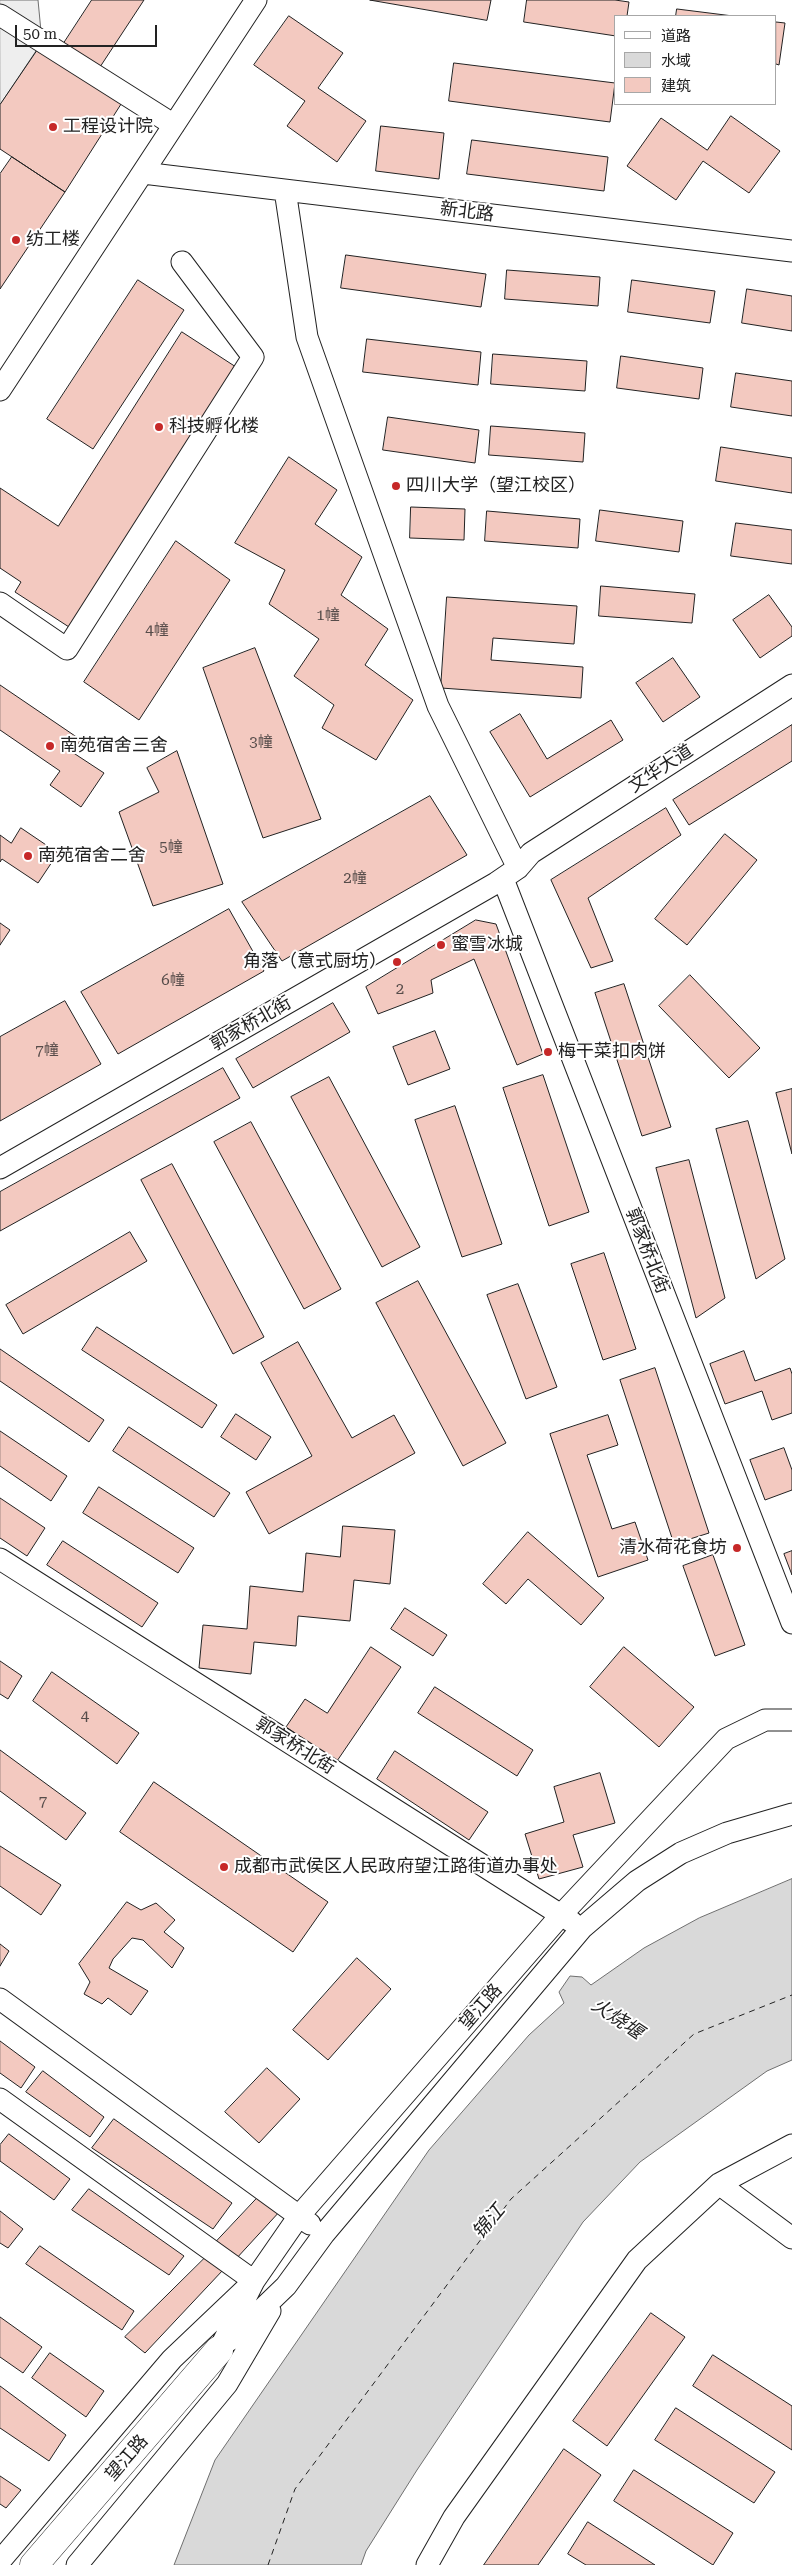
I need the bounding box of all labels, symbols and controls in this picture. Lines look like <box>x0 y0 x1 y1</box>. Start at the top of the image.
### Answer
scale bar <box>18 15 160 47</box>
legend <box>614 15 777 105</box>
text: 50 m <box>23 25 57 43</box>
text: 道路 <box>661 27 691 45</box>
text: 水域 <box>661 52 691 70</box>
text: 建筑 <box>661 77 691 95</box>
place label: 工程设计院 <box>63 116 153 138</box>
marker: 工程设计院 <box>47 121 59 133</box>
street label: 新北路 <box>439 198 495 226</box>
place label: 纺工楼 <box>26 229 80 251</box>
marker: 纺工楼 <box>10 234 22 246</box>
place label: 科技孵化楼 <box>169 416 259 438</box>
marker: 科技孵化楼 <box>153 421 165 433</box>
place label: 四川大学（望江校区） <box>406 475 586 497</box>
marker: 四川大学（望江校区） <box>390 480 402 492</box>
house number: 1幢 <box>316 607 340 625</box>
house number: 4幢 <box>145 622 169 640</box>
house number: 3幢 <box>249 734 273 752</box>
place label: 南苑宿舍三舍 <box>60 735 168 757</box>
marker: 南苑宿舍三舍 <box>44 740 56 752</box>
street label: 文华大道 <box>625 740 697 798</box>
house number: 5幢 <box>159 839 183 857</box>
place label: 南苑宿舍二舍 <box>38 845 146 867</box>
marker: 南苑宿舍二舍 <box>22 850 34 862</box>
house number: 2幢 <box>343 870 367 888</box>
place label: 蜜雪冰城 <box>451 934 523 956</box>
marker: 蜜雪冰城 <box>435 939 447 951</box>
place label: 角落（意式厨坊） <box>243 951 387 973</box>
marker: 角落（意式厨坊） <box>391 956 403 968</box>
house number: 6幢 <box>161 972 185 990</box>
house number: 2 <box>396 981 404 999</box>
street label: 郭家桥北街 <box>207 992 295 1056</box>
place label: 梅干菜扣肉饼 <box>558 1041 666 1063</box>
house number: 7幢 <box>35 1042 59 1060</box>
marker: 梅干菜扣肉饼 <box>542 1046 554 1058</box>
street label: 郭家桥北街 <box>621 1205 673 1297</box>
place label: 清水荷花食坊 <box>619 1537 727 1559</box>
marker: 清水荷花食坊 <box>731 1542 743 1554</box>
house number: 4 <box>81 1708 89 1726</box>
street label: 郭家桥北街 <box>251 1713 339 1779</box>
house number: 7 <box>39 1793 47 1811</box>
place label: 成都市武侯区人民政府望江路街道办事处 <box>234 1856 558 1878</box>
marker: 成都市武侯区人民政府望江路街道办事处 <box>218 1861 230 1873</box>
street label: 望江路 <box>455 1980 507 2034</box>
water label: 火烧堰 <box>587 1994 647 2044</box>
water label: 锦江 <box>468 2200 510 2244</box>
street label: 望江路 <box>101 2431 153 2485</box>

